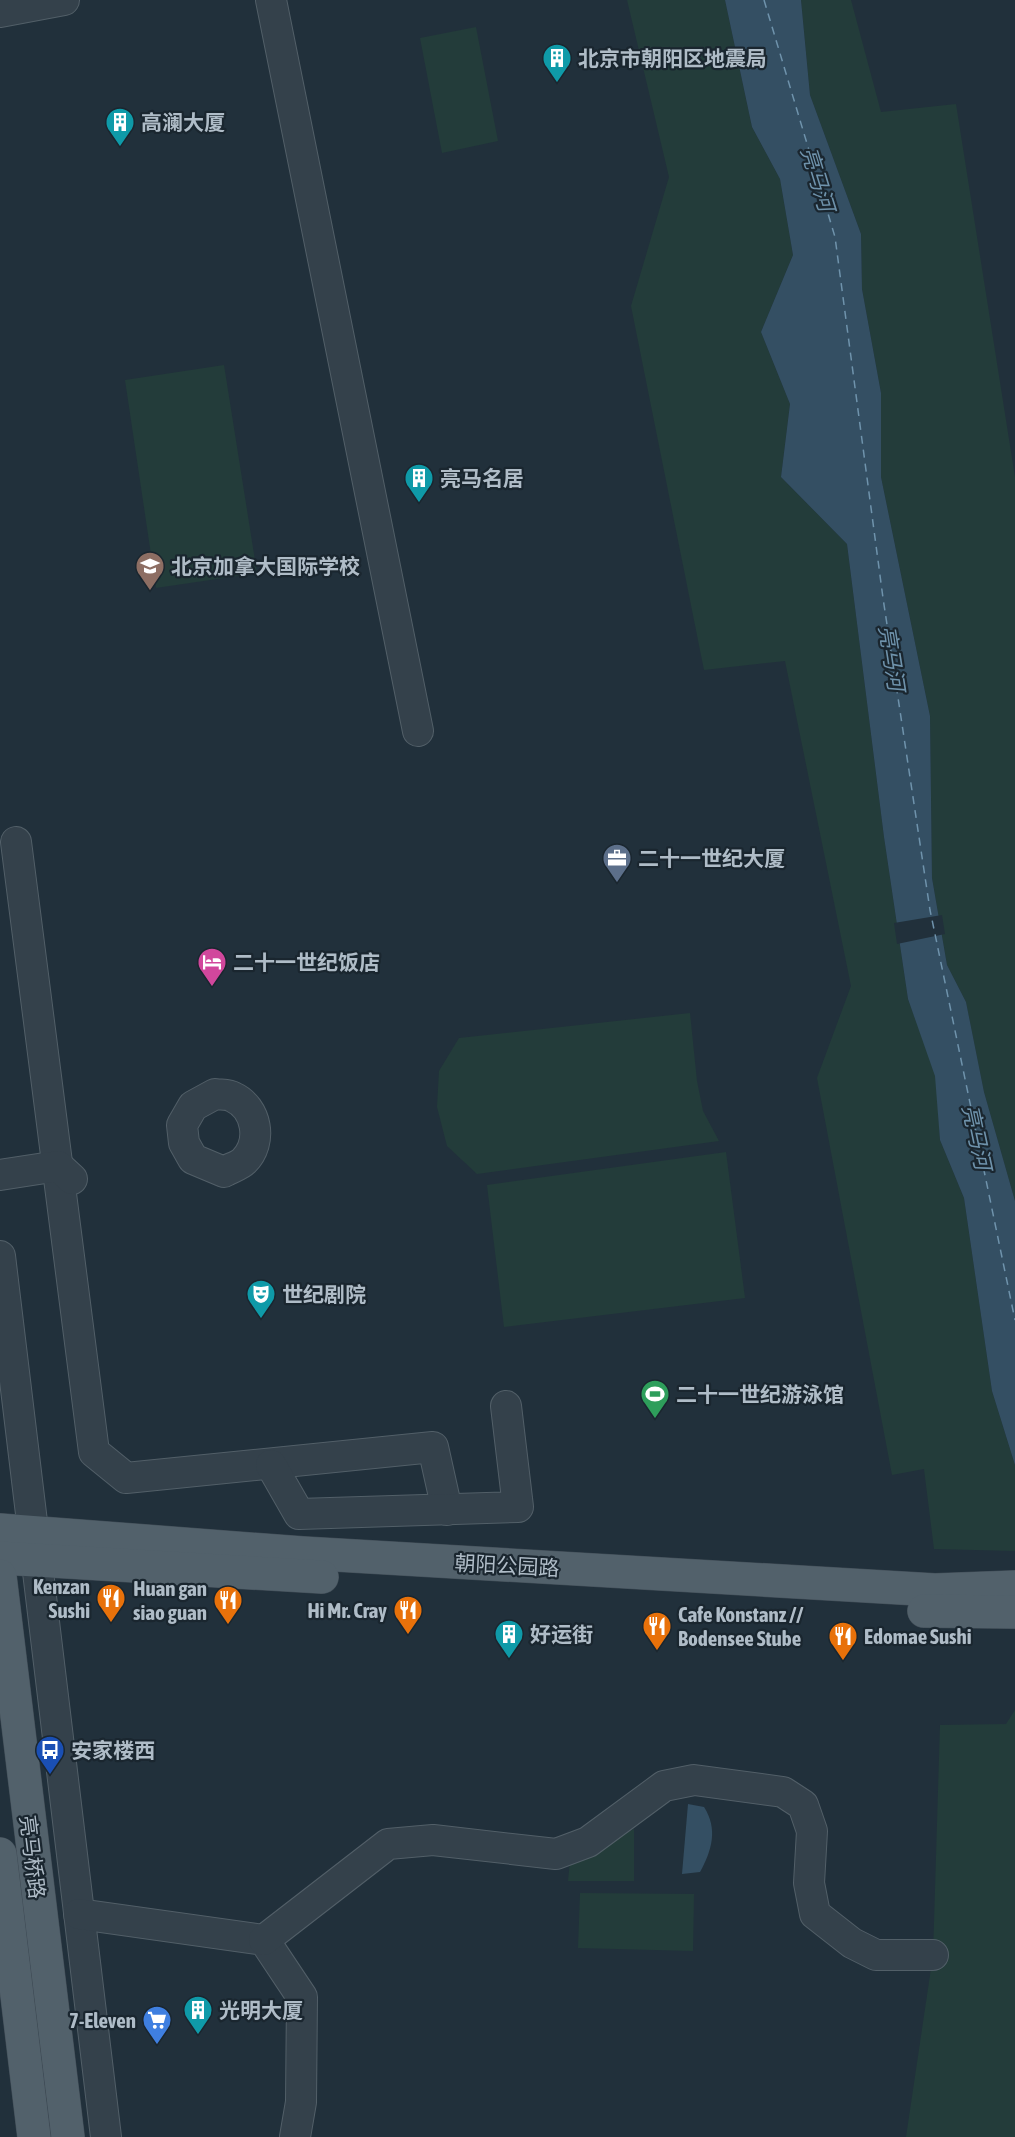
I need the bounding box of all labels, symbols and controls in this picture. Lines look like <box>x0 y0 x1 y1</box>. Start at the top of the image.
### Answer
building icon: 北京市朝阳区地震局 <box>541 42 573 84</box>
place label: 北京市朝阳区地震局 <box>578 46 767 70</box>
building icon: 高澜大厦 <box>104 106 136 148</box>
place label: 高澜大厦 <box>141 110 225 134</box>
water label: 亮马河 <box>796 144 841 218</box>
building icon: 亮马名居 <box>403 462 435 504</box>
place label: 亮马名居 <box>440 466 524 490</box>
school or university icon: 北京加拿大国际学校 <box>134 550 166 592</box>
place label: 北京加拿大国际学校 <box>171 554 360 578</box>
water label: 亮马河 <box>874 623 911 697</box>
office icon: 二十一世纪大厦 <box>601 842 633 884</box>
place label: 二十一世纪大厦 <box>638 846 785 870</box>
hotel icon: 二十一世纪饭店 <box>196 946 228 988</box>
place label: 二十一世纪饭店 <box>233 950 380 974</box>
water label: 亮马河 <box>957 1102 997 1176</box>
theatre icon: 世纪剧院 <box>245 1278 277 1320</box>
place label: 世纪剧院 <box>282 1282 366 1306</box>
sports icon: 二十一世纪游泳馆 <box>639 1378 671 1420</box>
place label: 二十一世纪游泳馆 <box>676 1382 844 1406</box>
street label: 朝阳公园路 <box>454 1550 560 1580</box>
place label: Kenzan Sushi <box>33 1574 90 1622</box>
place label: Huan gan siao guan <box>133 1576 207 1624</box>
restaurant icon: Kenzan Sushi <box>95 1582 127 1624</box>
restaurant icon: Huan gan siao guan <box>212 1584 244 1626</box>
restaurant icon: Hi Mr. Cray <box>392 1594 424 1636</box>
place label: Hi Mr. Cray <box>307 1598 387 1622</box>
place label: Cafe Konstanz // Bodensee Stube <box>678 1602 804 1650</box>
restaurant icon: Cafe Konstanz // Bodensee Stube <box>641 1610 673 1652</box>
building icon: 好运街 <box>493 1618 525 1660</box>
restaurant icon: Edomae Sushi <box>827 1620 859 1662</box>
place label: 好运街 <box>530 1622 593 1646</box>
place label: Edomae Sushi <box>864 1624 971 1648</box>
bus stop icon: 安家楼西 <box>34 1734 66 1776</box>
place label: 安家楼西 <box>71 1738 155 1762</box>
street label: 亮马桥路 <box>16 1814 50 1900</box>
building icon: 光明大厦 <box>182 1994 214 2036</box>
place label: 光明大厦 <box>219 1998 303 2022</box>
supermarket icon: 7-Eleven <box>141 2004 173 2046</box>
place label: 7-Eleven <box>69 2008 136 2032</box>

